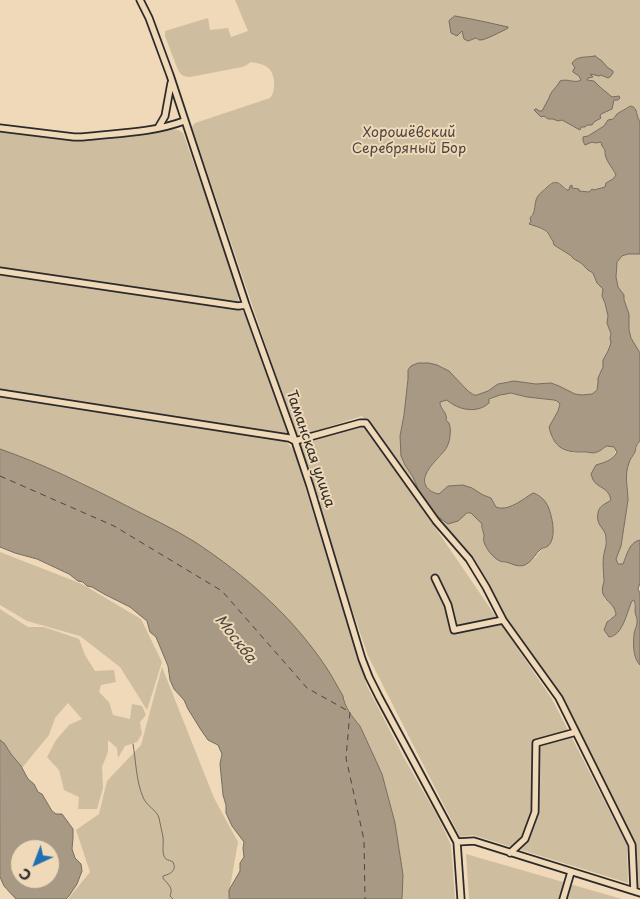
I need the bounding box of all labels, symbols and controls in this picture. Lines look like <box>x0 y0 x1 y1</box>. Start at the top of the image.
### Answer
park label: Хорошёвский Серебряный Бор <box>352 125 466 158</box>
street label: Таманская улица <box>282 388 338 510</box>
water label: Москва <box>211 611 259 667</box>
north arrow <box>10 839 60 889</box>
text: С <box>14 863 36 886</box>

